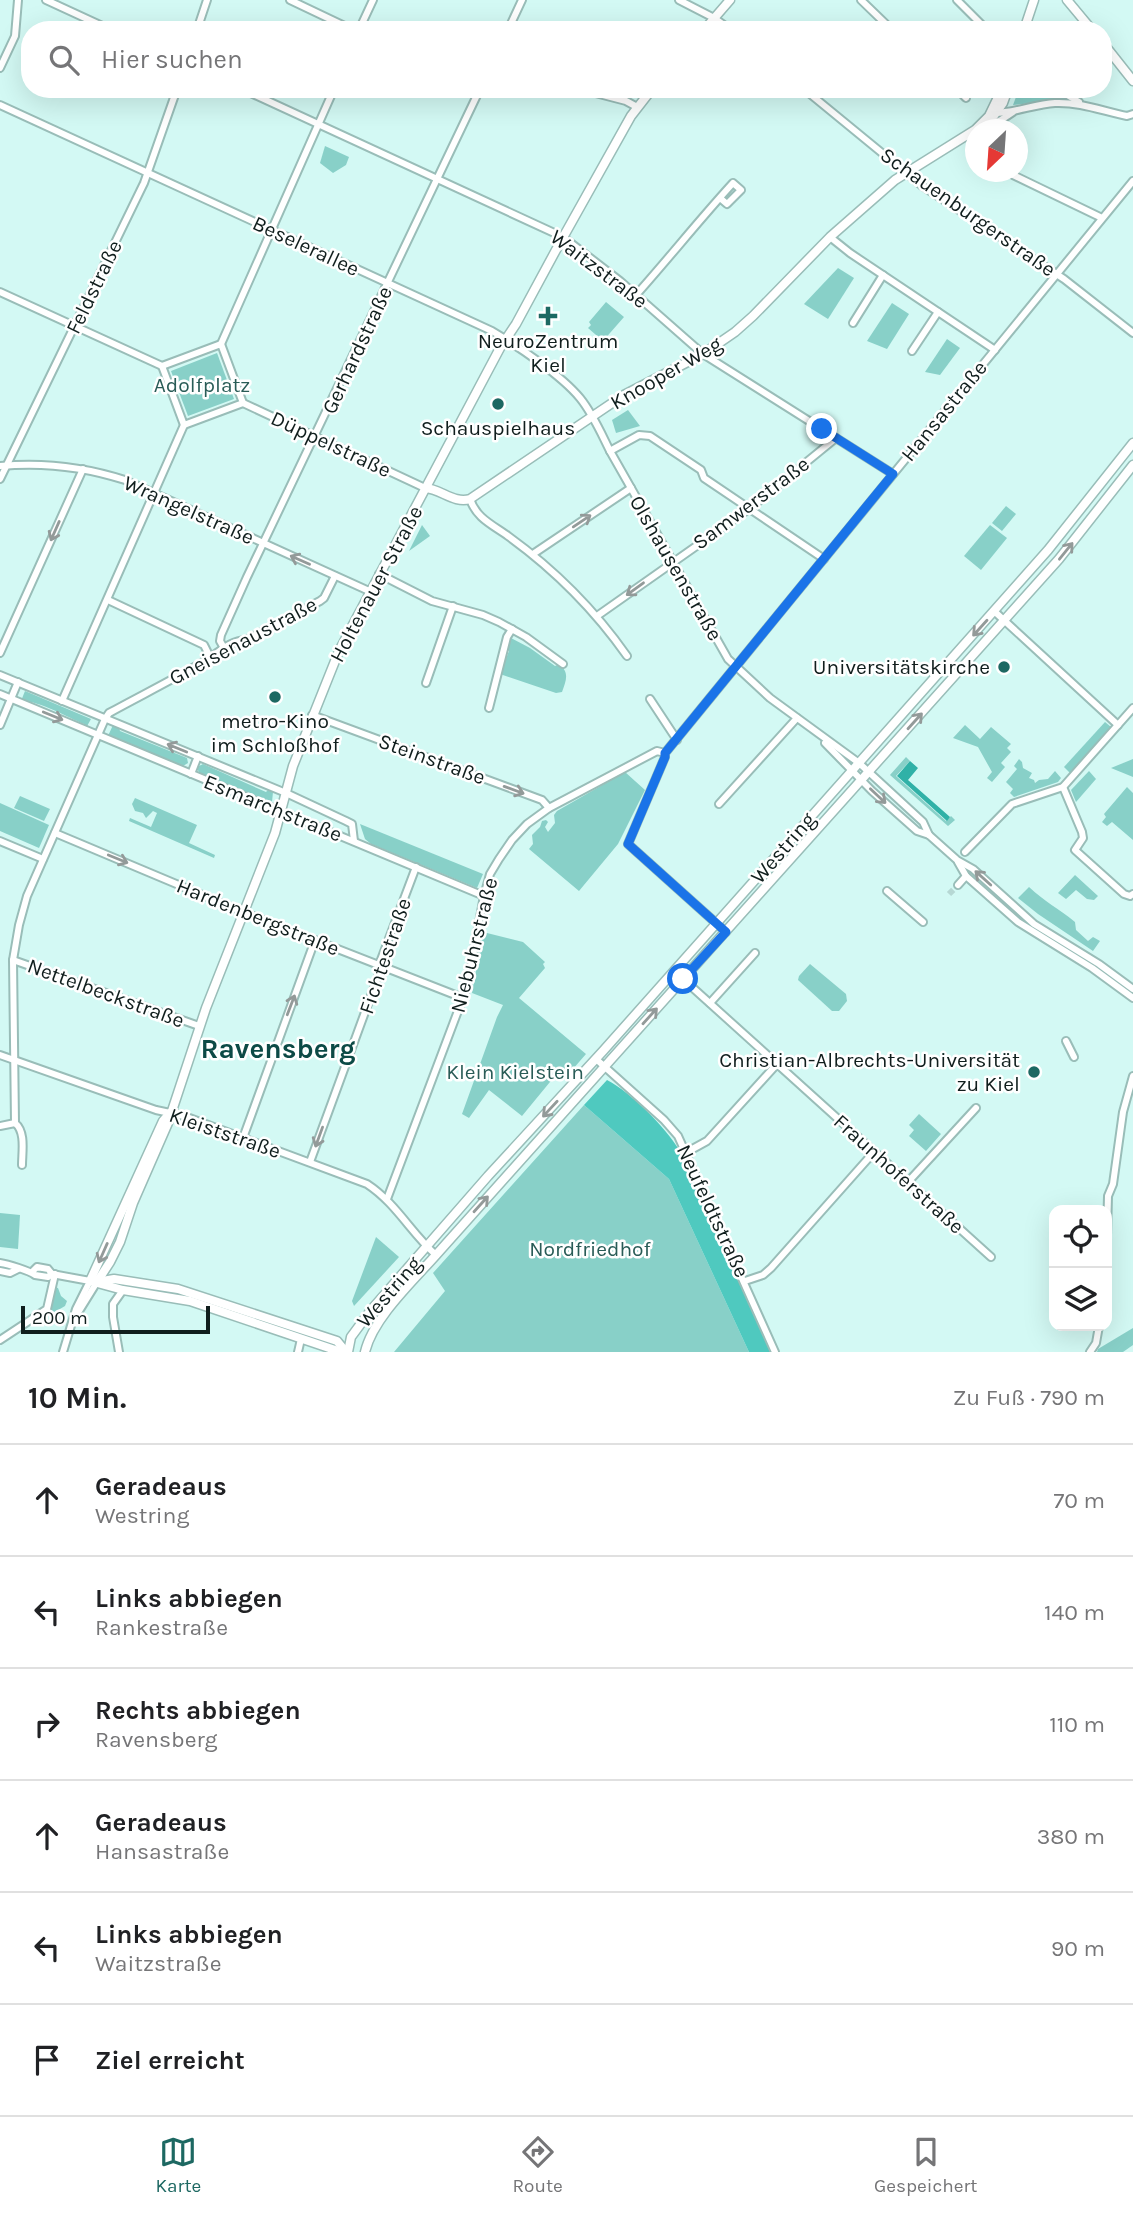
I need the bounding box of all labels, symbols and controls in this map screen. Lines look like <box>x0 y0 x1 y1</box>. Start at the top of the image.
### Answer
search box <box>21 21 1112 98</box>
icon: search <box>45 41 83 79</box>
text: Hier suchen <box>101 44 243 75</box>
north arrow <box>965 119 1028 182</box>
street label: Schauenburgerstraße <box>876 142 1060 282</box>
street label: Beselerallee <box>249 211 363 281</box>
street label: Waitzstraße <box>546 225 652 313</box>
street label: Feldstraße <box>61 236 127 338</box>
street label: Gerhardstraße <box>317 282 397 418</box>
marker: NeuroZentrum Kiel <box>538 306 558 326</box>
place label: NeuroZentrum Kiel <box>478 329 618 377</box>
street label: Knooper Weg <box>606 331 726 415</box>
street label: Hansastraße <box>896 356 992 466</box>
park label: Adolfplatz <box>154 373 250 397</box>
marker: Schauspielhaus <box>490 396 506 412</box>
street label: Düppelstraße <box>267 406 395 482</box>
route end <box>806 413 837 444</box>
place label: Schauspielhaus <box>421 416 575 440</box>
street label: Samwerstraße <box>688 452 814 554</box>
street label: Wrangelstraße <box>120 471 258 549</box>
street label: Olshausenstraße <box>625 491 727 645</box>
street label: Holtenauer Straße <box>325 502 427 666</box>
one-way arrow <box>572 514 591 528</box>
one-way arrow <box>48 520 61 541</box>
one-way arrow <box>1058 542 1073 560</box>
one-way arrow <box>289 553 311 566</box>
one-way arrow <box>626 582 645 597</box>
street label: Gneisenaustraße <box>165 592 321 690</box>
one-way arrow <box>972 618 988 636</box>
place label: Universitätskirche <box>813 655 990 679</box>
marker: Universitätskirche <box>996 659 1012 675</box>
marker: metro-Kino im Schloßhof <box>267 689 283 705</box>
place label: metro-Kino im Schloßhof <box>211 709 340 757</box>
one-way arrow <box>42 711 63 724</box>
one-way arrow <box>906 713 923 730</box>
street label: Steinstraße <box>375 729 489 789</box>
one-way arrow <box>167 741 189 754</box>
street label: Esmarchstraße <box>200 769 346 847</box>
one-way arrow <box>502 784 524 797</box>
one-way arrow <box>869 788 886 805</box>
street label: Westring <box>746 807 820 888</box>
one-way arrow <box>106 853 128 866</box>
one-way arrow <box>974 870 992 886</box>
street label: Hardenbergstraße <box>173 873 343 961</box>
street label: Niebuhrstraße <box>446 875 502 1015</box>
street label: Fichtestraße <box>354 895 416 1017</box>
street label: Nettelbeckstraße <box>24 953 188 1033</box>
route start <box>667 963 698 994</box>
one-way arrow <box>286 995 298 1016</box>
one-way arrow <box>642 1007 658 1025</box>
district label: Ravensberg <box>200 1032 356 1065</box>
place label: Christian-Albrechts-Universität zu Kiel <box>719 1048 1020 1096</box>
park label: Klein Kielstein <box>446 1060 584 1084</box>
marker: Christian-Albrechts-Universität zu Kiel <box>1026 1064 1042 1080</box>
one-way arrow <box>542 1100 558 1118</box>
street label: Kleiststraße <box>166 1103 284 1163</box>
street label: Fraunhoferstraße <box>829 1109 969 1239</box>
one-way arrow <box>312 1125 325 1147</box>
street label: Neufeldtstraße <box>672 1141 754 1281</box>
one-way arrow <box>473 1195 489 1213</box>
map controls <box>1049 1205 1112 1331</box>
button: locate <box>1049 1205 1112 1268</box>
park label: Nordfriedhof <box>529 1237 652 1261</box>
one-way arrow <box>96 1242 109 1263</box>
street label: Westring <box>352 1251 426 1332</box>
button: layers <box>1049 1268 1112 1331</box>
scale bar <box>21 1303 210 1335</box>
text: 200 m <box>32 1307 88 1329</box>
text: 10 Min. <box>28 1380 126 1416</box>
text: Zu Fuß · 790 m <box>953 1384 1105 1411</box>
text: Geradeaus <box>95 1471 227 1502</box>
icon: ahead <box>28 1481 66 1519</box>
text: 70 m <box>1054 1487 1105 1514</box>
text: Westring <box>95 1502 189 1529</box>
text: Links abbiegen <box>95 1583 283 1614</box>
icon: left <box>28 1593 66 1631</box>
text: 140 m <box>1044 1599 1105 1626</box>
text: Rankestraße <box>95 1614 228 1641</box>
text: Rechts abbiegen <box>95 1695 301 1726</box>
icon: right <box>28 1705 66 1743</box>
text: 110 m <box>1049 1711 1105 1738</box>
text: Ravensberg <box>95 1726 217 1753</box>
text: Geradeaus <box>95 1807 227 1838</box>
icon: ahead <box>28 1817 66 1855</box>
text: 380 m <box>1037 1823 1105 1850</box>
text: Hansastraße <box>95 1838 229 1865</box>
text: Links abbiegen <box>95 1919 283 1950</box>
icon: left <box>28 1929 66 1967</box>
text: 90 m <box>1051 1935 1105 1962</box>
text: Waitzstraße <box>95 1950 222 1977</box>
icon: arrive <box>28 2041 66 2079</box>
text: Ziel erreicht <box>95 2045 245 2076</box>
tab: Karte <box>156 2133 201 2197</box>
tab: Route <box>512 2133 563 2197</box>
tab: Gespeichert <box>874 2133 977 2197</box>

